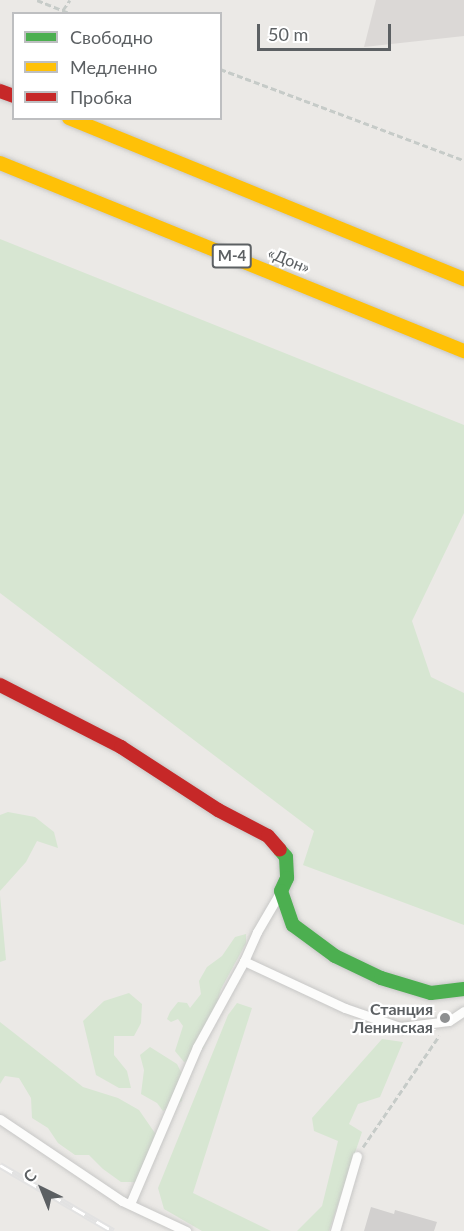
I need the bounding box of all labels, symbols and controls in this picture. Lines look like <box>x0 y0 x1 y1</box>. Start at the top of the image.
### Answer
legend <box>12 12 222 120</box>
scale bar <box>260 12 394 50</box>
text: 50 m <box>268 23 308 45</box>
text: Свободно <box>70 26 153 48</box>
text: Медленно <box>70 56 158 78</box>
text: Пробка <box>70 86 132 108</box>
street label: «Дон» <box>265 243 313 277</box>
road number: М-4 <box>211 244 253 268</box>
place label: Станция Ленинская <box>353 999 433 1037</box>
marker: Станция Ленинская <box>438 1011 452 1025</box>
north arrow <box>12 1159 72 1219</box>
text: С <box>19 1165 40 1186</box>

